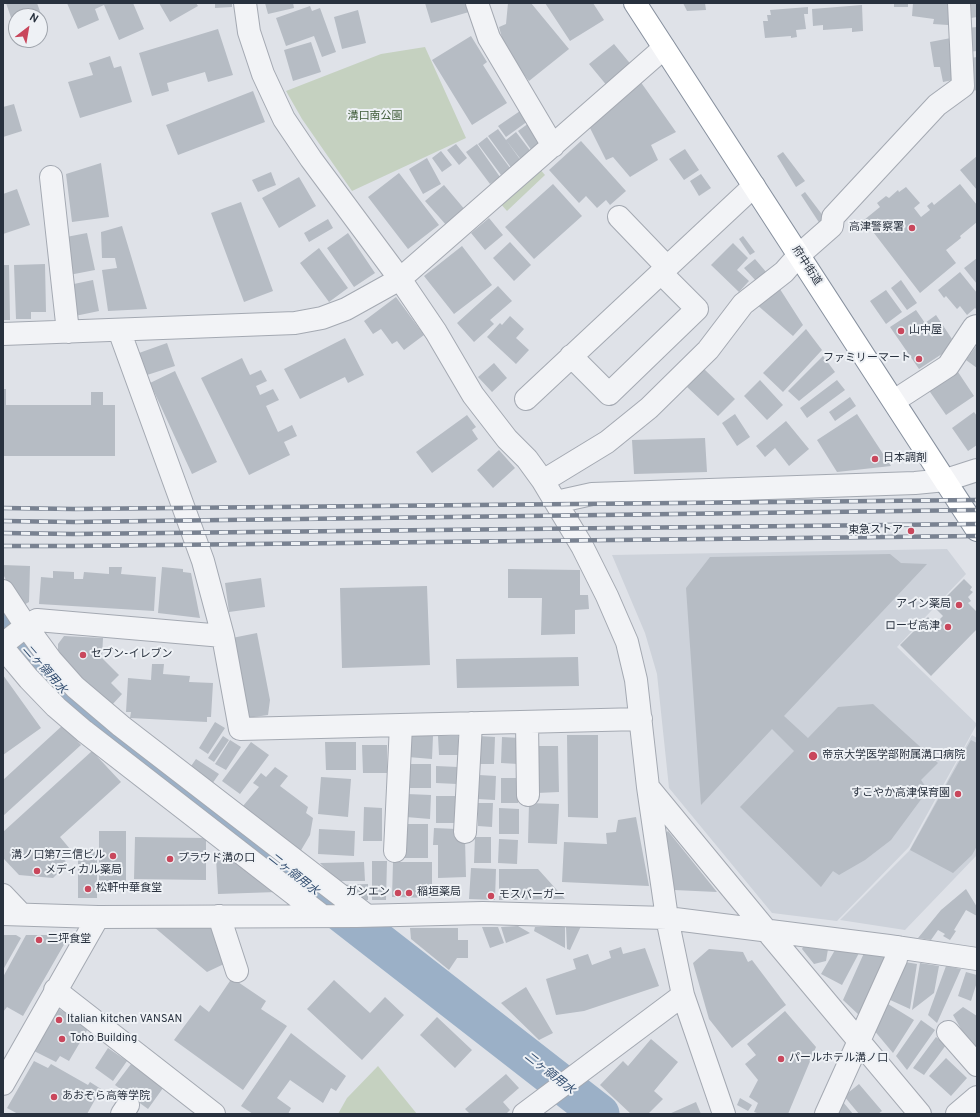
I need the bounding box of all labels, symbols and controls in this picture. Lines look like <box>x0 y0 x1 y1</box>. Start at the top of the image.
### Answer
north arrow <box>8 8 48 48</box>
text: N <box>27 11 41 27</box>
park label: 溝口南公園 <box>348 110 402 124</box>
place label: 高津警察署 <box>849 221 904 235</box>
marker: 高津警察署 <box>907 223 917 233</box>
street label: 府中街道 <box>788 244 824 288</box>
place label: 山中屋 <box>909 324 942 338</box>
marker: 山中屋 <box>896 326 906 336</box>
place label: ファミリーマート <box>823 352 911 366</box>
marker: ファミリーマート <box>914 354 924 364</box>
place label: 日本調剤 <box>883 452 927 466</box>
marker: 日本調剤 <box>870 454 880 464</box>
place label: 東急ストア <box>848 524 903 538</box>
marker: 東急ストア <box>906 526 916 536</box>
place label: アイン薬局 <box>896 598 951 612</box>
marker: アイン薬局 <box>954 600 964 610</box>
place label: ローゼ高津 <box>885 620 940 634</box>
marker: ローゼ高津 <box>943 622 953 632</box>
water label: 二ヶ領用水 <box>19 643 69 697</box>
place label: セブン-イレブン <box>91 648 172 662</box>
marker: セブン-イレブン <box>78 650 88 660</box>
place label: 帝京大学医学部附属溝口病院 <box>822 749 965 763</box>
marker: 帝京大学医学部附属溝口病院 <box>807 750 819 762</box>
place label: すこやか高津保育園 <box>851 787 950 801</box>
marker: すこやか高津保育園 <box>953 789 963 799</box>
place label: 溝ノ口第7三信ビル <box>11 849 105 863</box>
marker: 溝ノ口第7三信ビル <box>108 851 118 861</box>
water label: 二ヶ領用水 <box>265 851 321 899</box>
place label: プラウド溝の口 <box>178 852 255 866</box>
marker: プラウド溝の口 <box>165 854 175 864</box>
place label: メディカル薬局 <box>45 864 122 878</box>
marker: メディカル薬局 <box>32 866 42 876</box>
place label: 松軒中華食堂 <box>96 882 162 896</box>
marker: 松軒中華食堂 <box>83 884 93 894</box>
place label: ガンエン <box>346 886 390 900</box>
place label: 稲垣薬局 <box>417 886 461 900</box>
marker: ガンエン <box>393 888 403 898</box>
marker: 稲垣薬局 <box>404 888 414 898</box>
place label: モスバーガー <box>499 889 565 903</box>
marker: モスバーガー <box>486 891 496 901</box>
place label: 二坪食堂 <box>47 933 91 947</box>
marker: 二坪食堂 <box>34 935 44 945</box>
place label: Italian kitchen VANSAN <box>67 1013 182 1027</box>
marker: Italian kitchen VANSAN <box>54 1015 64 1025</box>
place label: Toho Building <box>70 1032 137 1046</box>
marker: Toho Building <box>57 1034 67 1044</box>
water label: 二ヶ領用水 <box>521 1050 577 1098</box>
place label: パールホテル溝ノ口 <box>789 1052 888 1066</box>
marker: パールホテル溝ノ口 <box>776 1054 786 1064</box>
place label: あおぞら高等学院 <box>62 1090 150 1104</box>
marker: あおぞら高等学院 <box>49 1092 59 1102</box>

